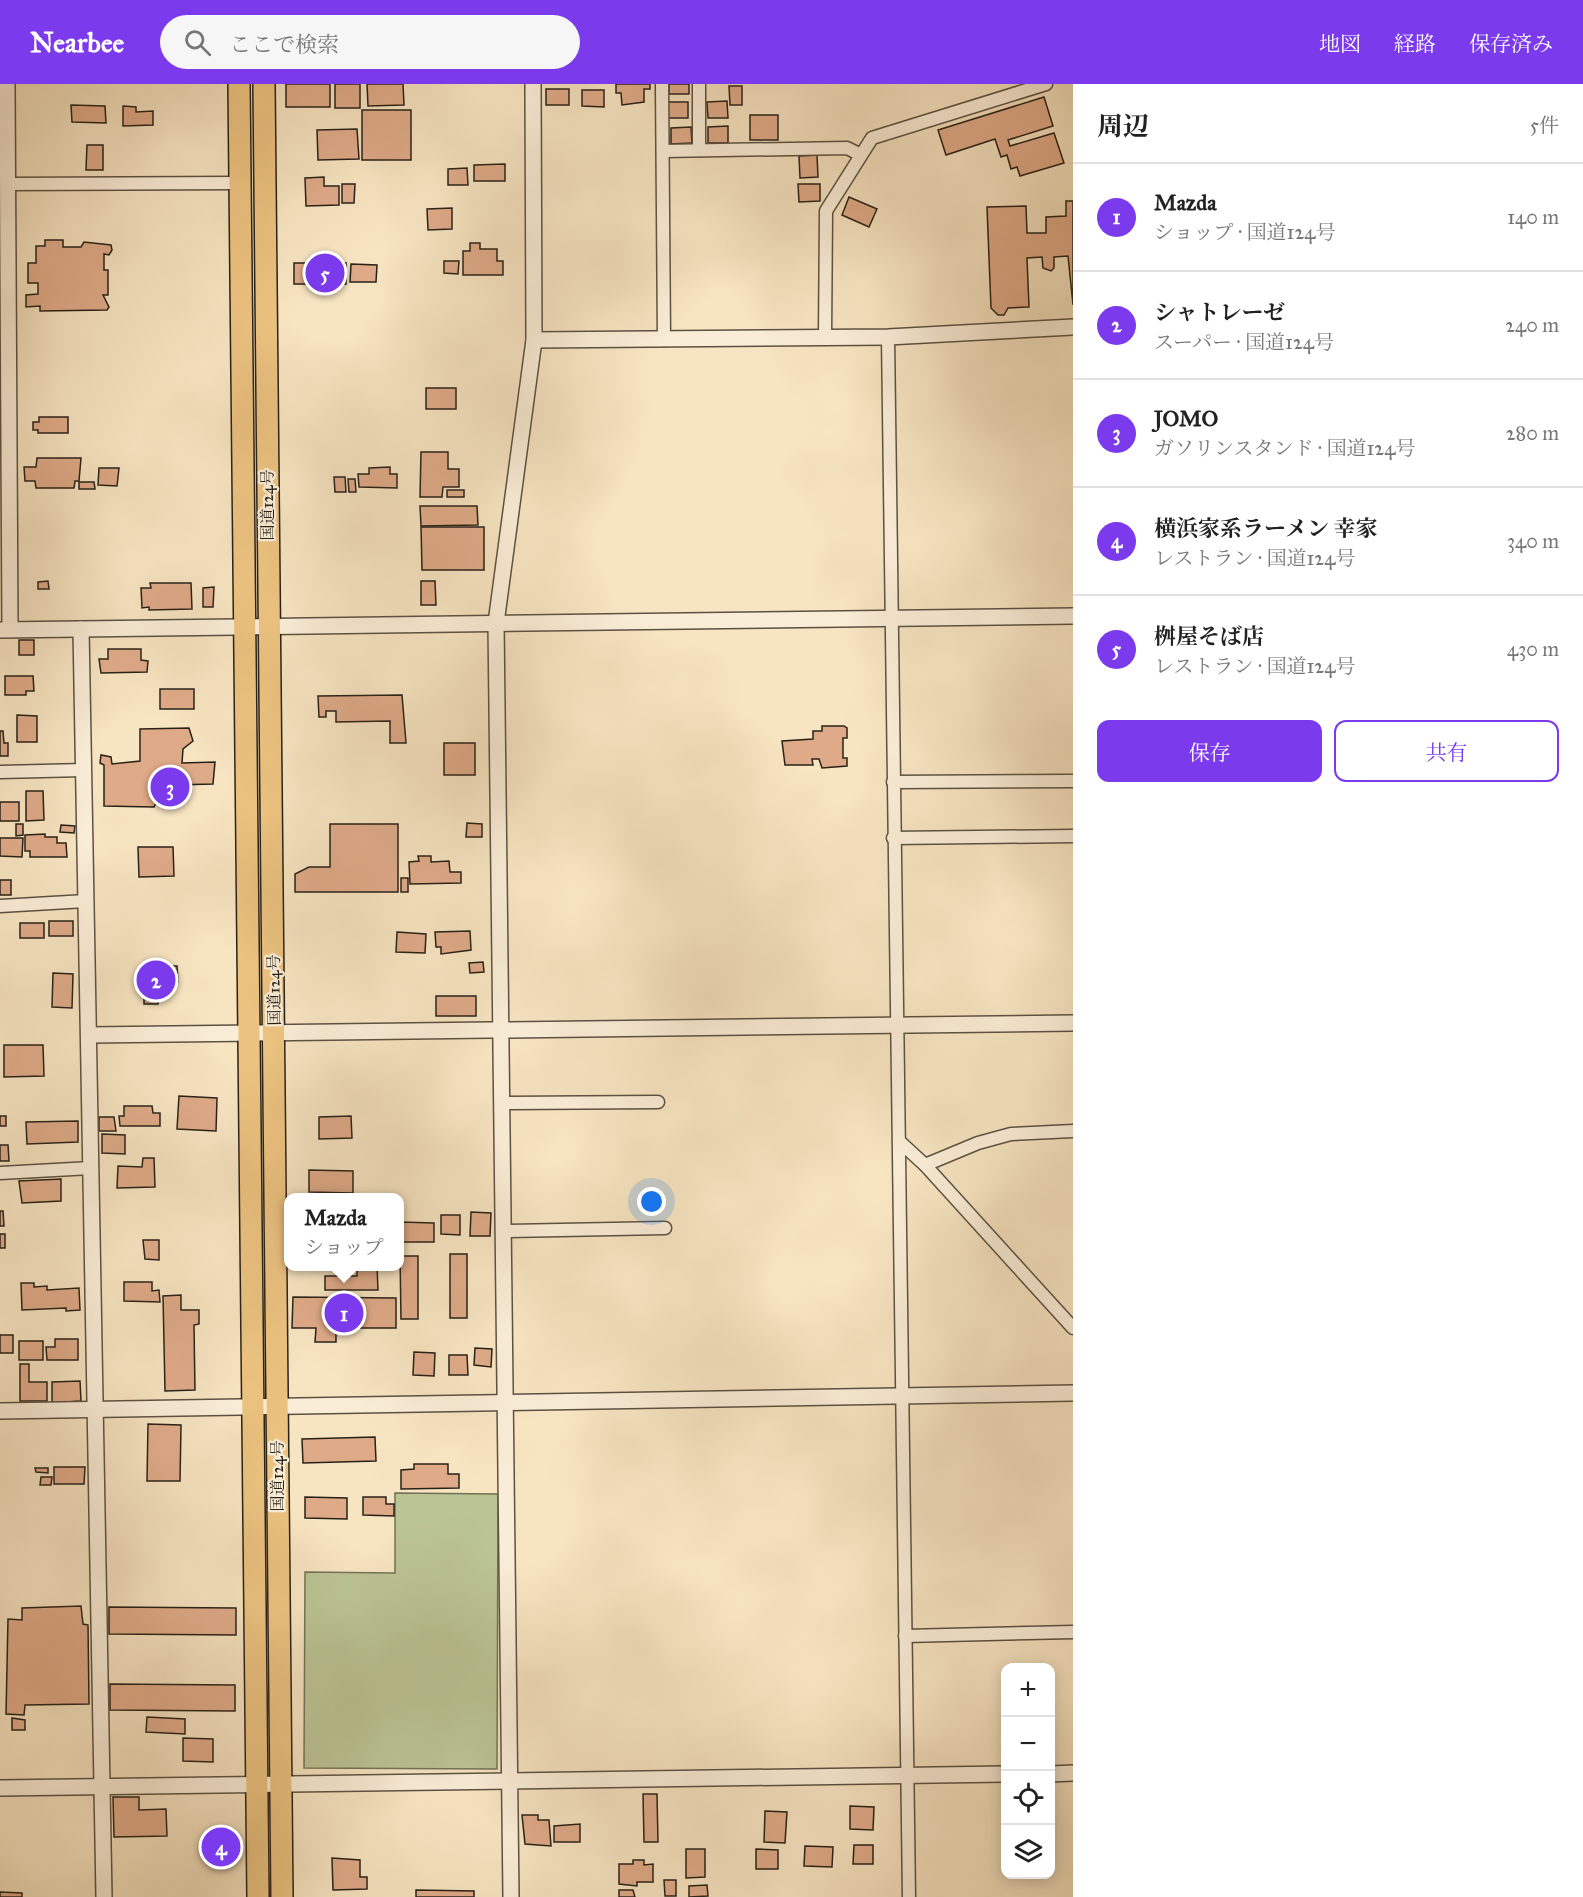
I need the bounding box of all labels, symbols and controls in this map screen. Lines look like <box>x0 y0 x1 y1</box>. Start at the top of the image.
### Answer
search box <box>160 15 580 69</box>
text: Nearbee <box>30 25 124 60</box>
icon: search <box>181 26 214 59</box>
text: ここで検索 <box>229 31 339 58</box>
text: 地図 <box>1319 31 1361 57</box>
text: 経路 <box>1394 31 1436 57</box>
text: 保存済み <box>1469 31 1553 57</box>
text: 周辺 <box>1097 110 1149 142</box>
text: 5件 <box>1530 113 1559 137</box>
text: Mazda <box>1154 189 1216 216</box>
text: 1 <box>1113 205 1120 229</box>
text: 140 m <box>1507 205 1559 229</box>
text: ショップ · 国道124号 <box>1154 220 1336 244</box>
pin: 5 <box>306 250 344 296</box>
text: シャトレーゼ <box>1154 299 1285 326</box>
text: 2 <box>1112 313 1121 337</box>
text: 240 m <box>1505 313 1559 337</box>
text: スーパー · 国道124号 <box>1154 330 1334 354</box>
text: JOMO <box>1154 405 1218 432</box>
text: 3 <box>1113 421 1121 445</box>
text: 280 m <box>1506 421 1559 445</box>
text: ガソリンスタンド · 国道124号 <box>1154 436 1415 460</box>
street label: 国道124号 <box>258 469 277 541</box>
text: 横浜家系ラーメン 幸家 <box>1154 515 1378 542</box>
text: 4 <box>1111 529 1122 553</box>
text: 340 m <box>1507 529 1559 553</box>
text: レストラン · 国道124号 <box>1154 546 1355 570</box>
text: 桝屋そば店 <box>1154 623 1264 650</box>
text: 5 <box>1112 637 1121 661</box>
text: 430 m <box>1507 637 1559 661</box>
text: レストラン · 国道124号 <box>1154 654 1355 678</box>
button: 保存 <box>1097 720 1322 782</box>
button: 共有 <box>1334 720 1559 782</box>
pin: 3 <box>150 764 190 810</box>
street label: 国道124号 <box>264 954 284 1026</box>
pin: 2 <box>136 958 176 1002</box>
your location <box>637 1187 666 1216</box>
popup <box>284 1193 404 1271</box>
text: Mazda <box>304 1204 367 1231</box>
text: ショップ <box>304 1235 384 1259</box>
pin: 1 <box>324 1290 364 1336</box>
street label: 国道124号 <box>268 1440 287 1512</box>
map controls <box>1001 1663 1055 1879</box>
button: + <box>1001 1663 1055 1717</box>
button: − <box>1001 1717 1055 1771</box>
button: locate <box>1001 1771 1055 1825</box>
pin: 4 <box>202 1824 240 1870</box>
button: layers <box>1001 1825 1055 1879</box>

